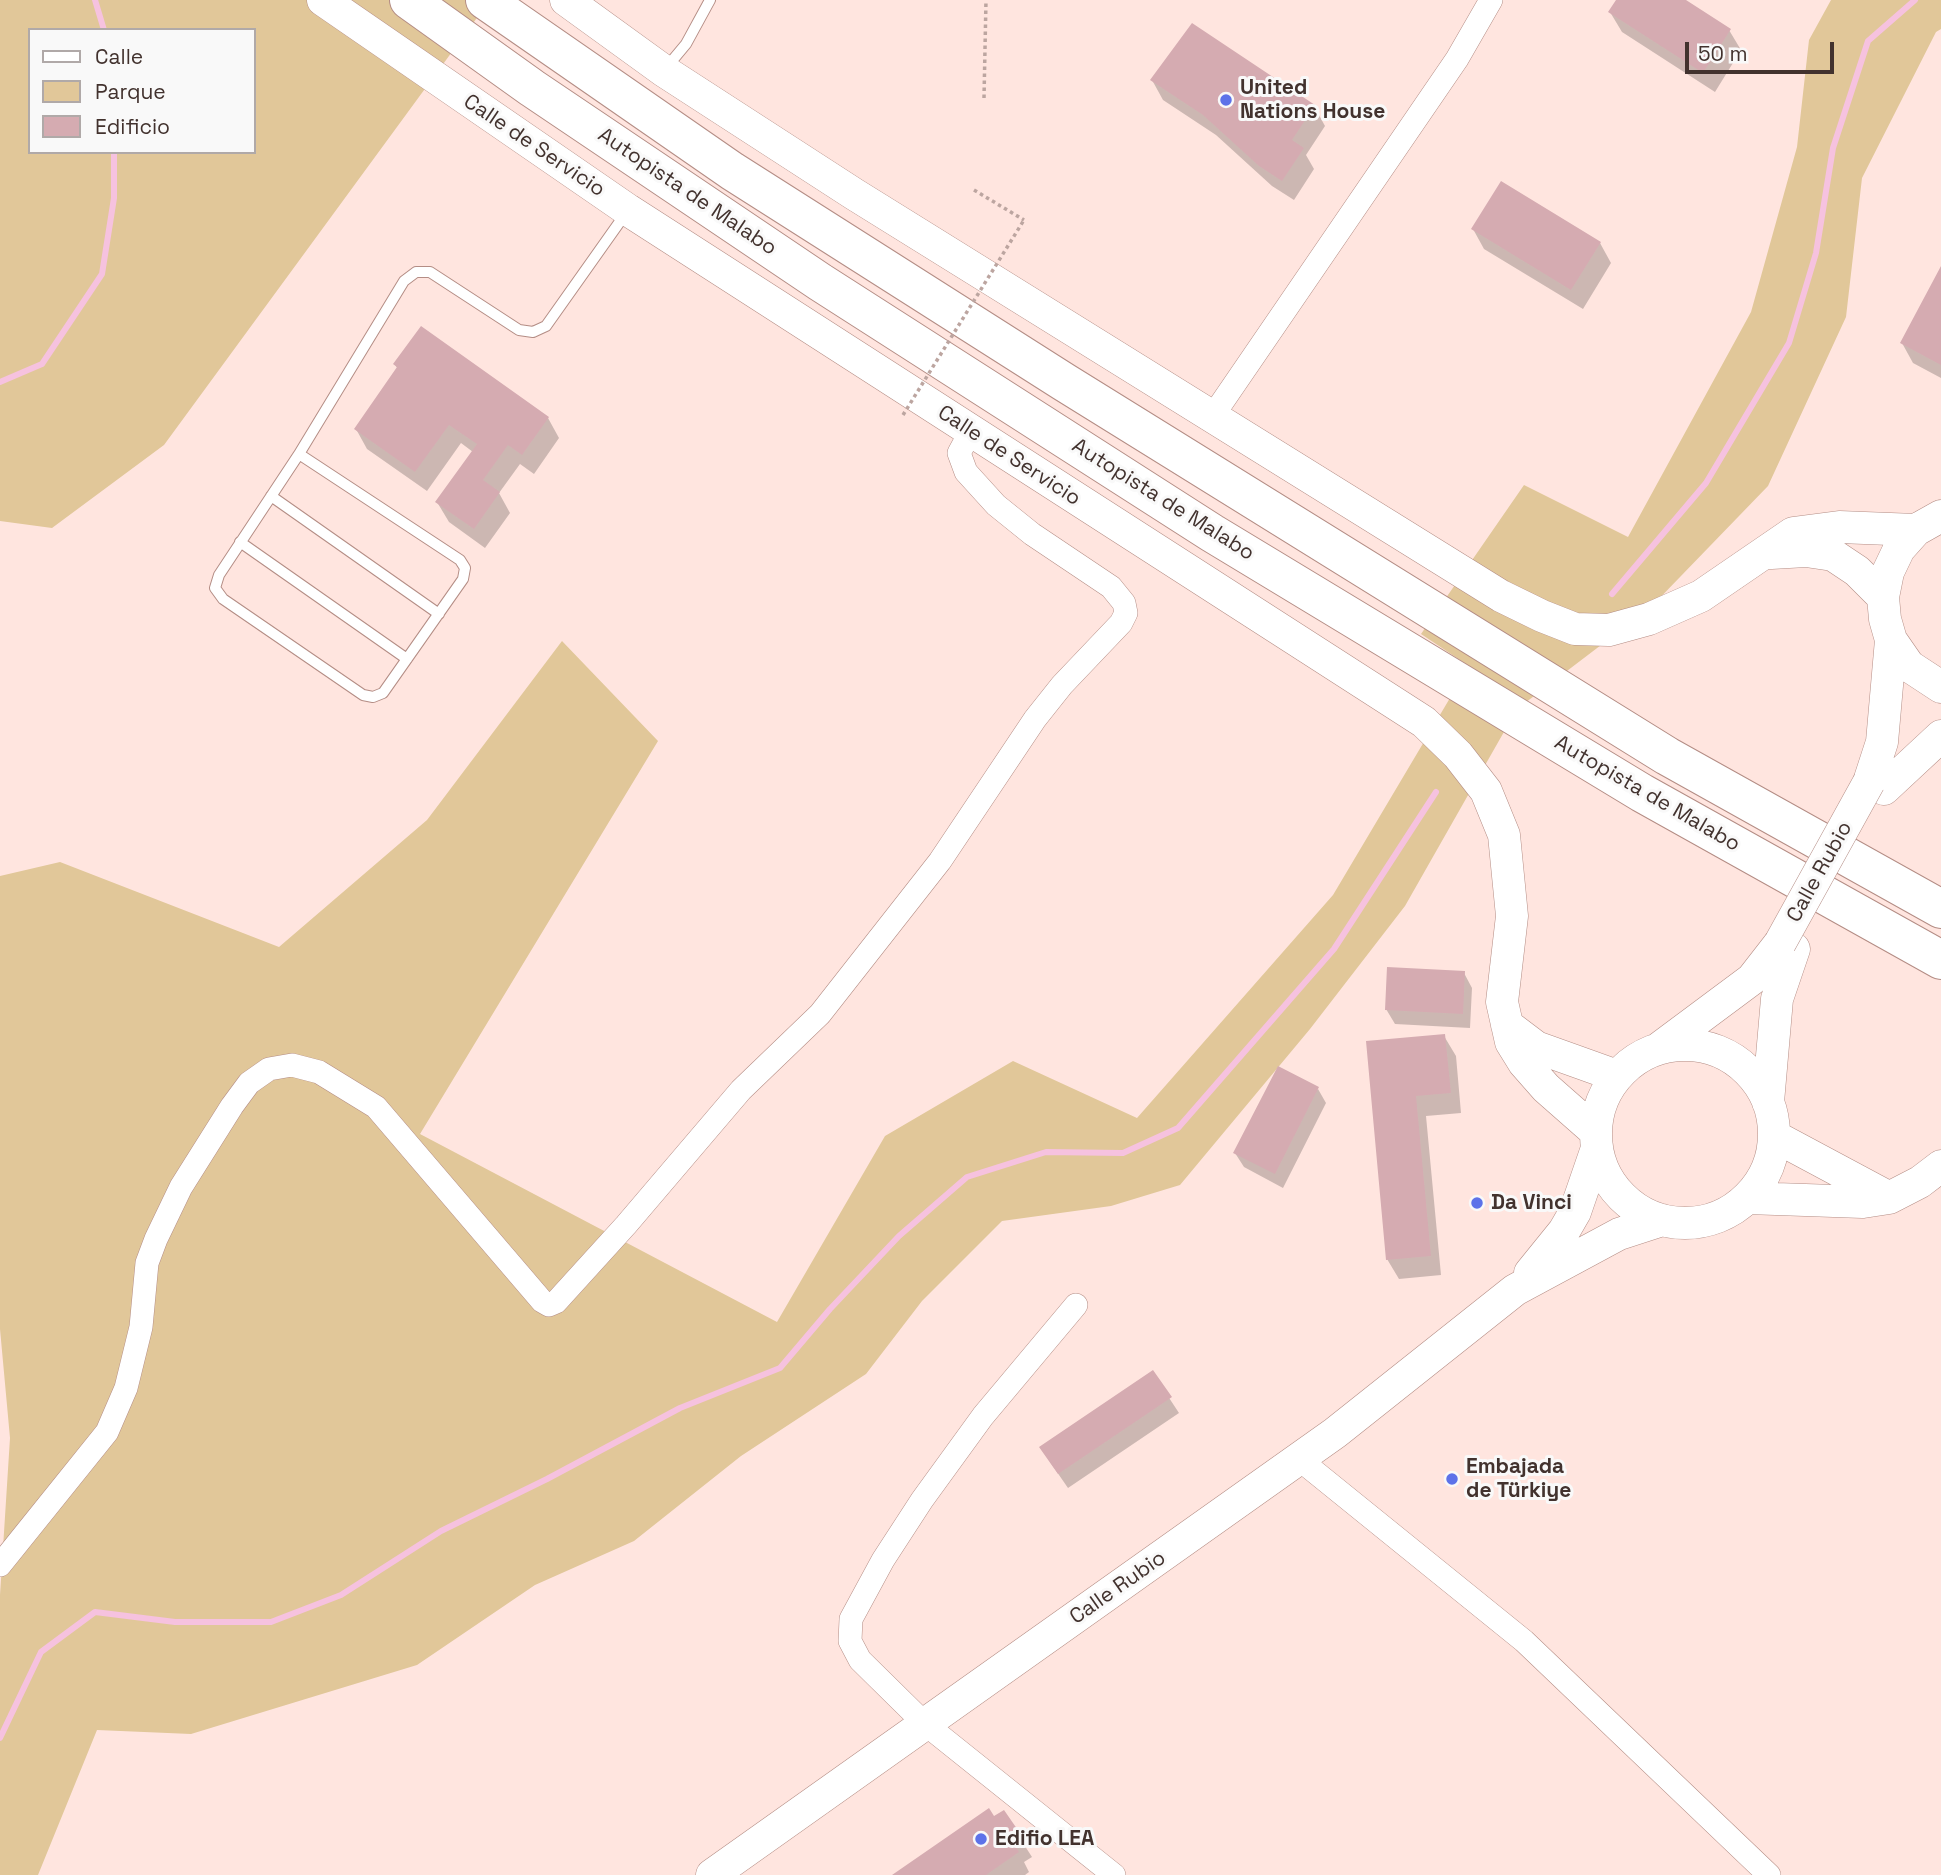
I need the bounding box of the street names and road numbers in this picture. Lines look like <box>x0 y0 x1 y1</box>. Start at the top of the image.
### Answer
street label: Calle de Servicio <box>458 89 610 203</box>
street label: Autopista de Malabo <box>593 123 781 261</box>
street label: Calle de Servicio <box>933 400 1085 512</box>
street label: Autopista de Malabo <box>1067 434 1259 566</box>
street label: Autopista de Malabo <box>1550 731 1744 857</box>
street label: Calle Rubio <box>1782 817 1858 927</box>
street label: Calle Rubio <box>1065 1546 1171 1630</box>

